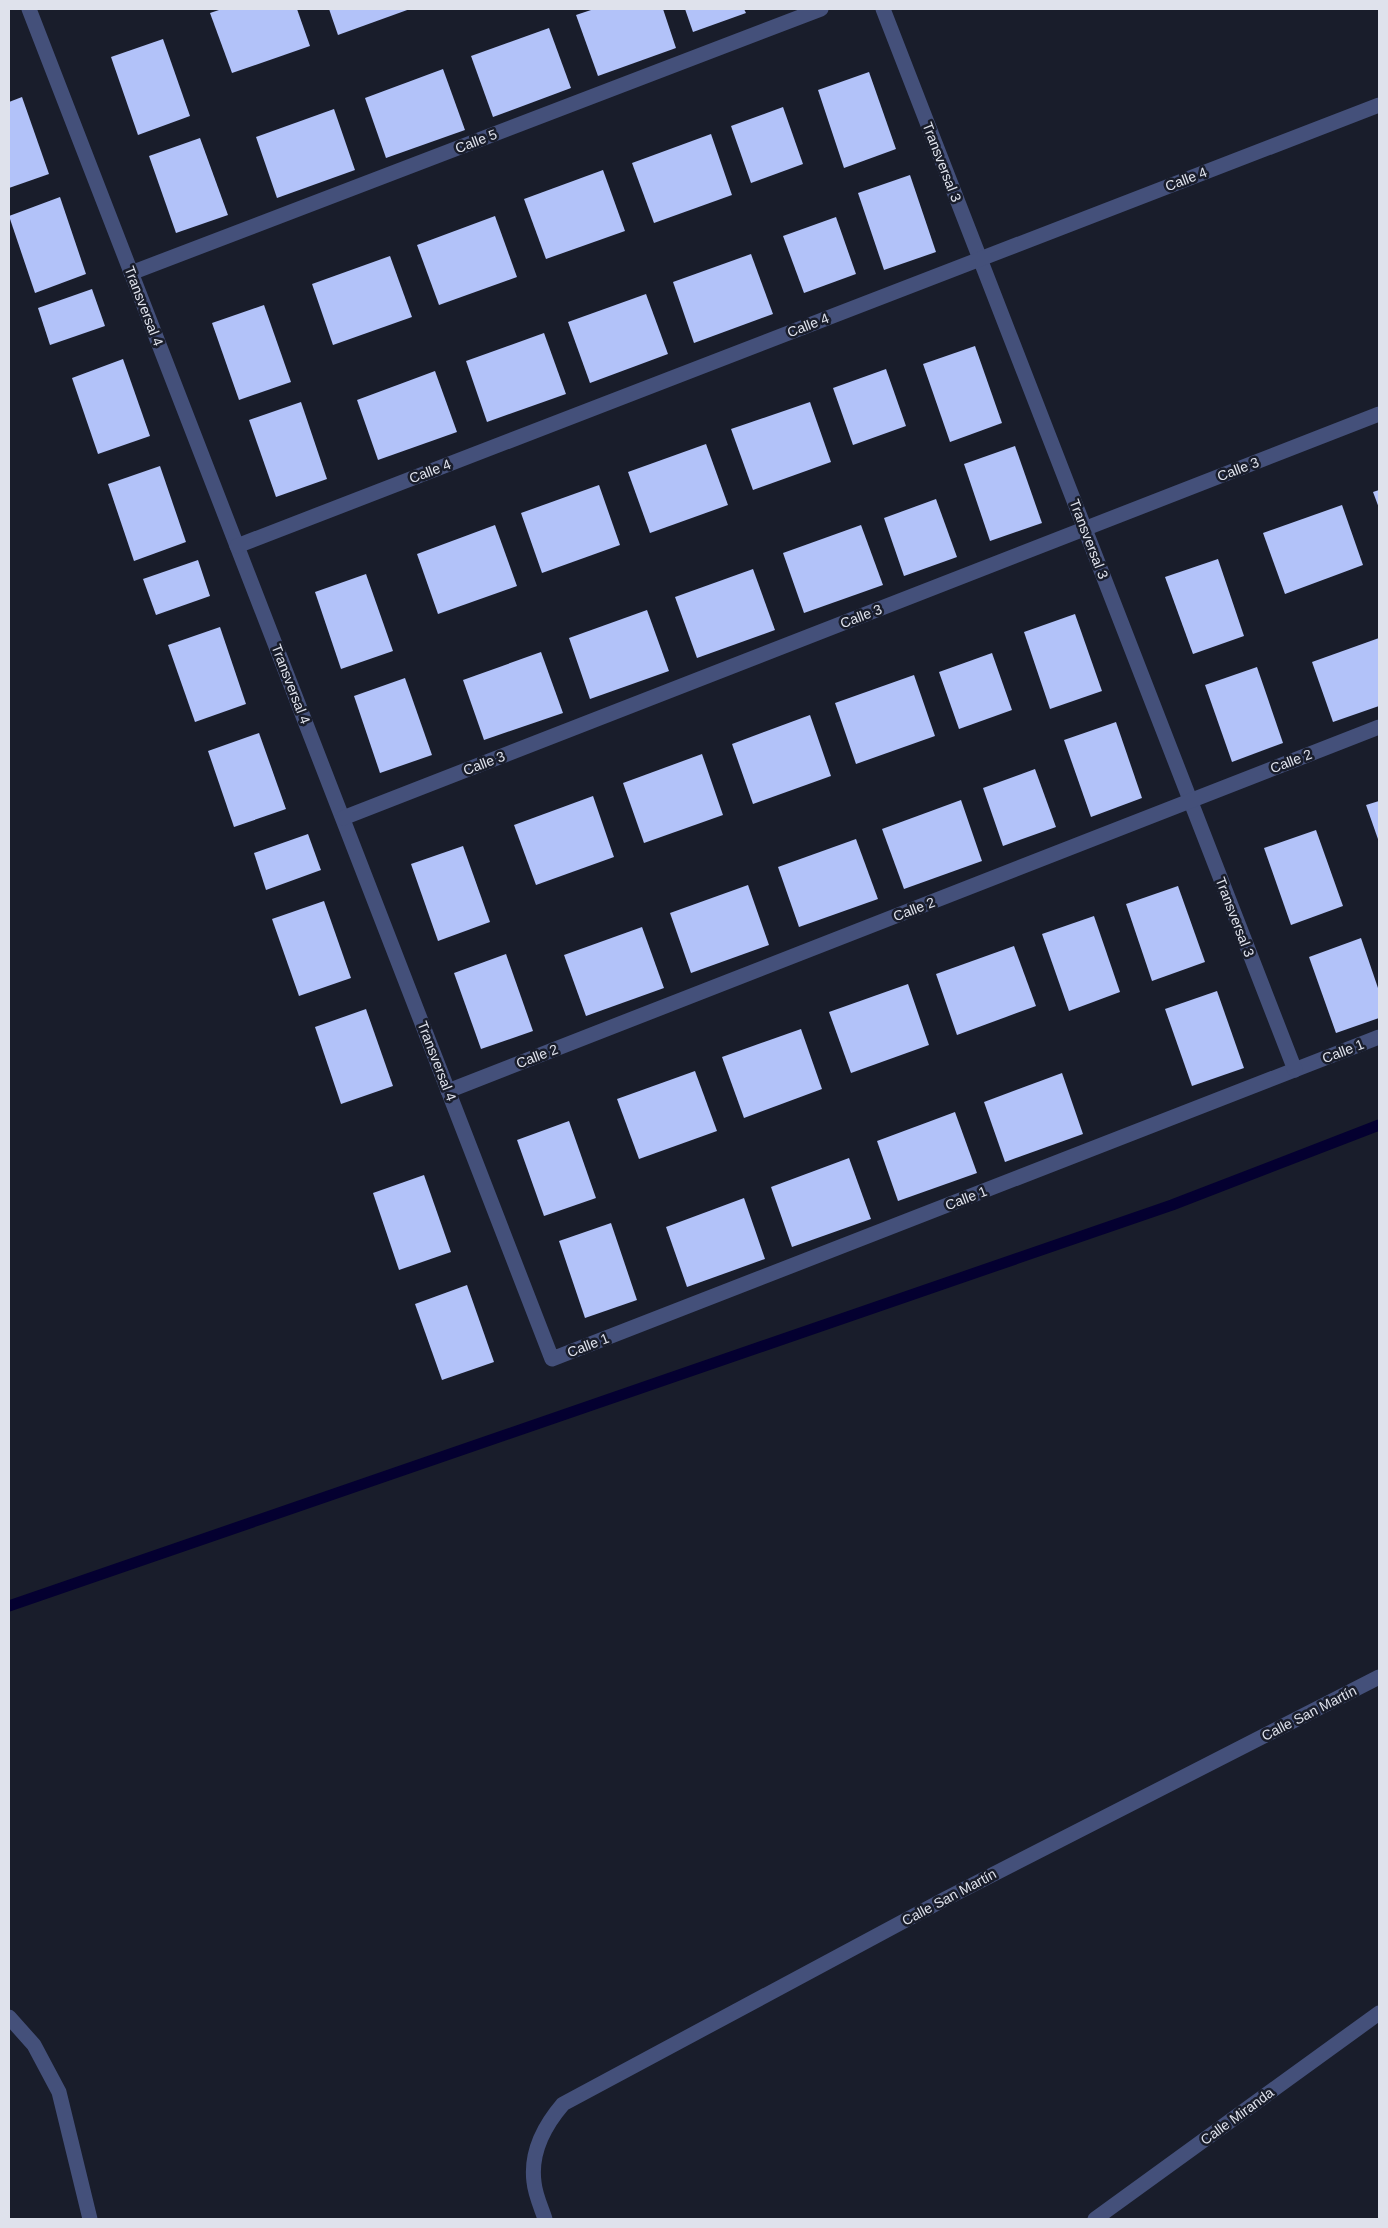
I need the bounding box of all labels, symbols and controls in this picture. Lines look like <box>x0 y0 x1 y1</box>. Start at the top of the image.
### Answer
street label: Transversal 3 <box>919 120 965 204</box>
street label: Calle 5 <box>453 126 499 156</box>
street label: Calle 4 <box>1163 164 1209 194</box>
street label: Transversal 4 <box>121 264 167 348</box>
street label: Calle 4 <box>785 310 831 340</box>
street label: Calle 3 <box>1215 454 1261 484</box>
street label: Calle 4 <box>407 456 453 486</box>
street label: Transversal 3 <box>1066 497 1112 581</box>
street label: Calle 3 <box>838 601 884 631</box>
street label: Transversal 4 <box>268 642 314 726</box>
street label: Calle 2 <box>1268 746 1314 776</box>
street label: Calle 3 <box>461 748 507 778</box>
street label: Transversal 3 <box>1212 875 1258 959</box>
street label: Calle 2 <box>891 894 937 924</box>
street label: Transversal 4 <box>414 1019 460 1103</box>
street label: Calle 1 <box>1320 1036 1366 1066</box>
street label: Calle 2 <box>514 1041 560 1071</box>
street label: Calle 1 <box>943 1183 989 1213</box>
street label: Calle 1 <box>565 1330 611 1360</box>
street label: Calle San Martín <box>1259 1682 1359 1744</box>
street label: Calle San Martín <box>899 1865 999 1929</box>
street label: Calle Miranda <box>1197 2084 1277 2148</box>

